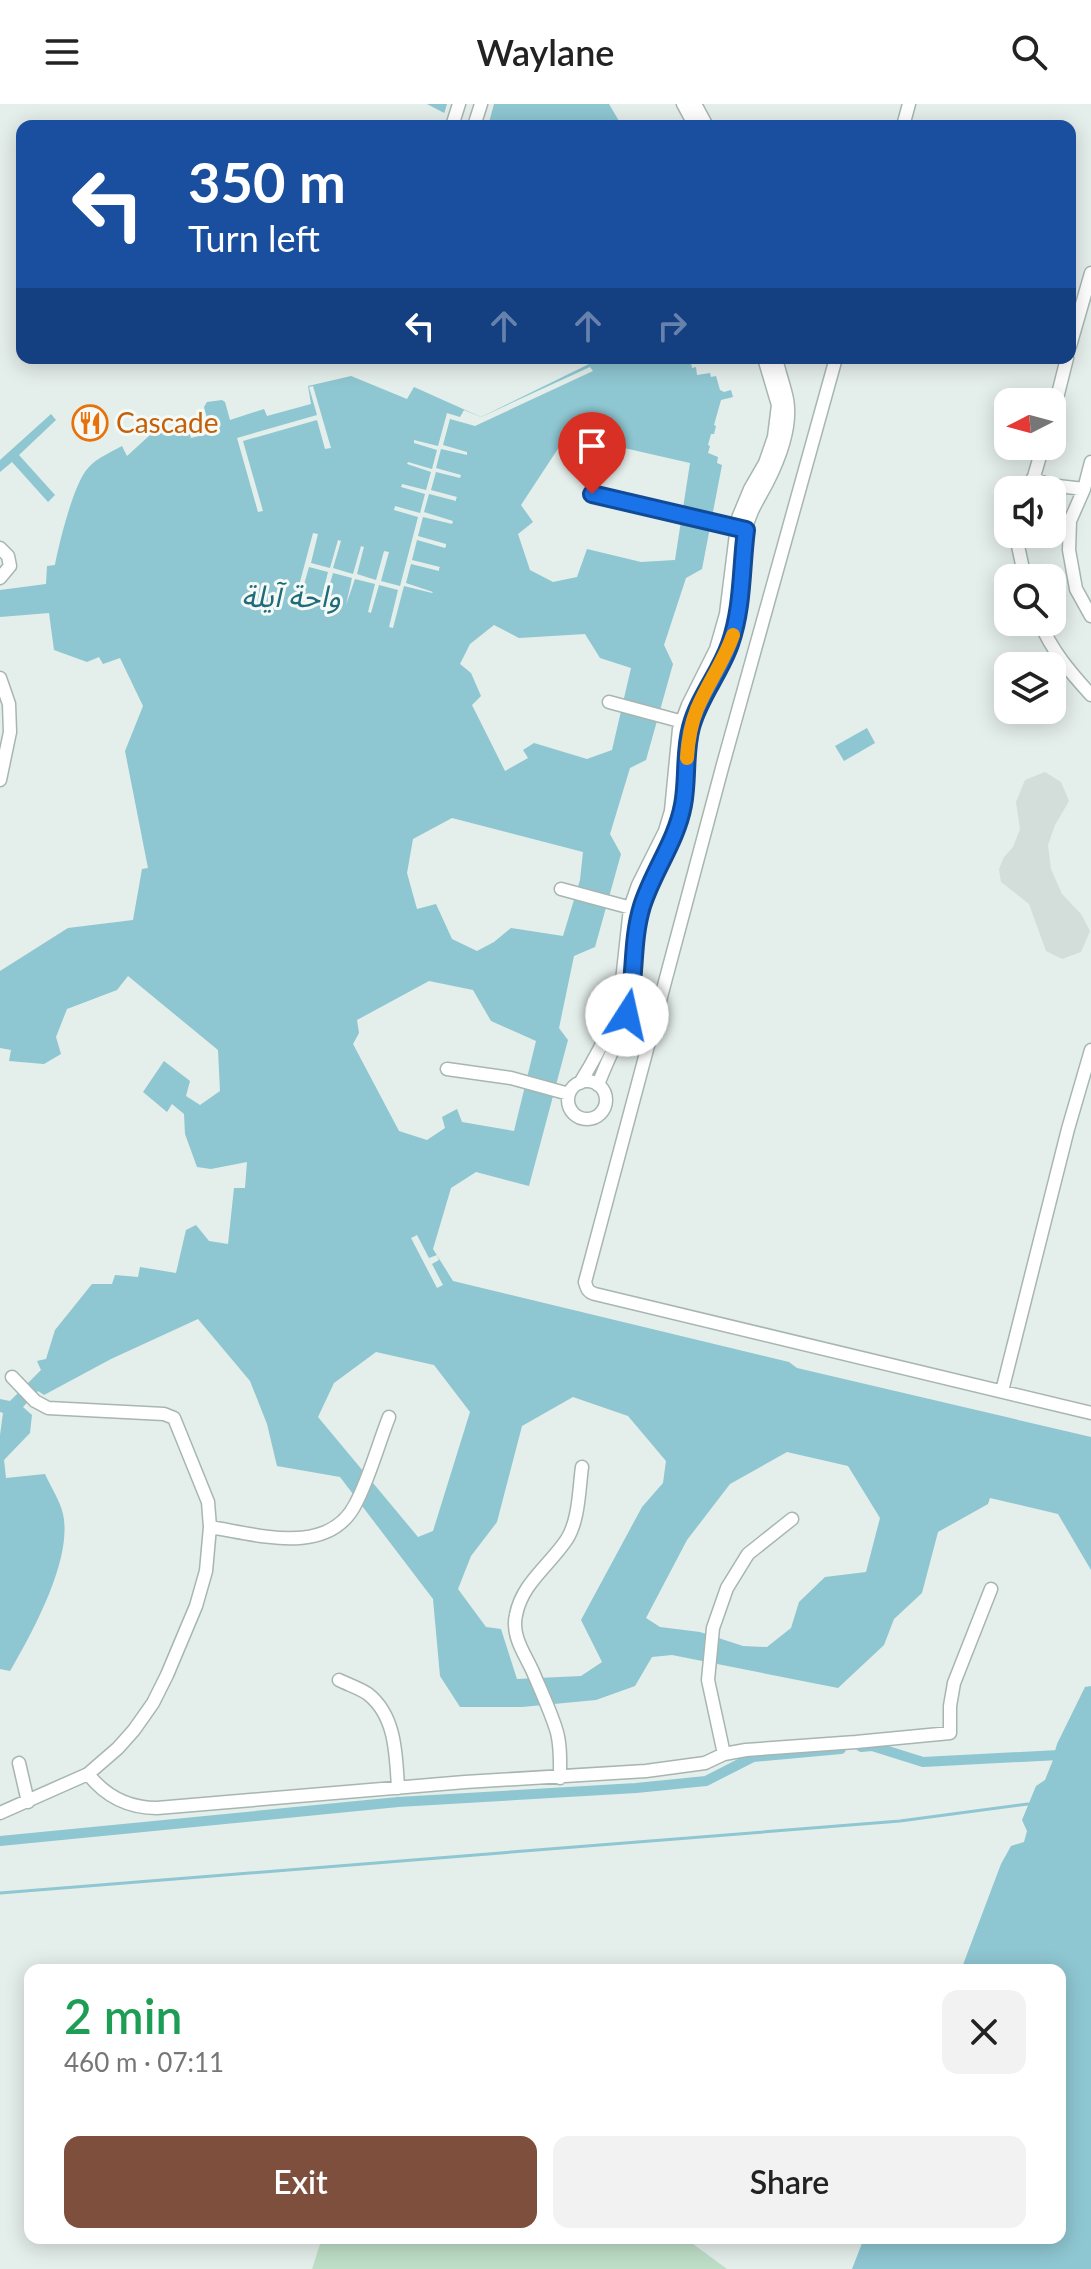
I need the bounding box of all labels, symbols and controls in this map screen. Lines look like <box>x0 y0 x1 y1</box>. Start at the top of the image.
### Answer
icon: menu <box>40 30 84 74</box>
text: Waylane <box>477 30 614 74</box>
icon: search <box>1007 30 1051 74</box>
text: 350 m <box>188 148 346 215</box>
icon: left <box>56 152 160 256</box>
text: Turn left <box>188 216 320 260</box>
icon: left <box>398 304 442 348</box>
icon: ahead <box>482 304 526 348</box>
icon: ahead <box>566 304 610 348</box>
icon: right <box>650 304 694 348</box>
north arrow <box>994 388 1066 460</box>
map controls <box>994 388 1066 724</box>
restaurant icon: Cascade <box>71 404 109 442</box>
place label: Cascade <box>116 405 219 439</box>
pin <box>558 412 626 494</box>
icon: arrive <box>570 424 614 468</box>
button: sound <box>994 476 1066 548</box>
button: search <box>994 564 1066 636</box>
water label: واحة آيلة <box>241 577 341 614</box>
button: layers <box>994 652 1066 724</box>
position arrow <box>585 973 669 1057</box>
text: 2 min <box>64 1987 182 2044</box>
button: close <box>942 1990 1026 2074</box>
text: 460 m · 07:11 <box>64 2046 224 2078</box>
button: Exit <box>64 2136 537 2228</box>
button: Share <box>553 2136 1026 2228</box>

